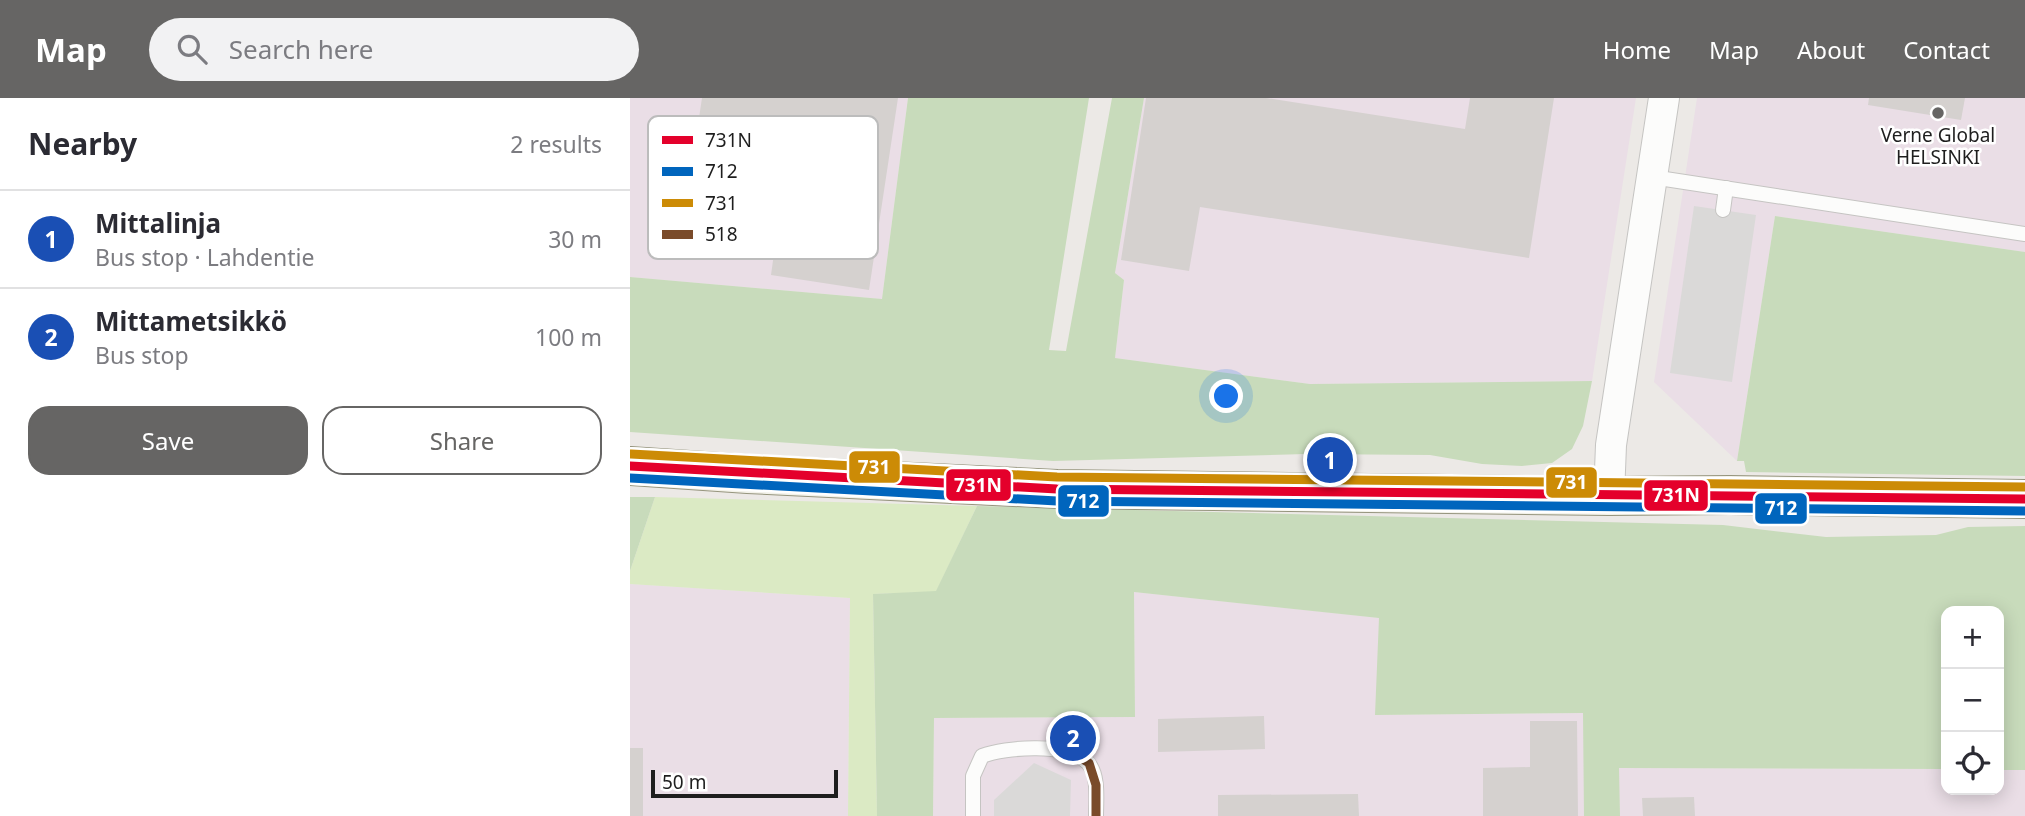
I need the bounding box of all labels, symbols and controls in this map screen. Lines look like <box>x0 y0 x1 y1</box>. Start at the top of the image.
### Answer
search box <box>149 18 639 81</box>
text: Map <box>35 27 107 72</box>
icon: search <box>173 30 211 68</box>
text: Search here <box>229 31 373 67</box>
text: Home <box>1603 33 1671 66</box>
text: Map <box>1709 33 1759 66</box>
text: About <box>1797 33 1865 66</box>
text: Contact <box>1903 33 1990 66</box>
marker: Verne Global HELSINKI <box>1930 105 1946 121</box>
legend <box>648 116 878 259</box>
place label: Verne Global HELSINKI <box>1881 122 1995 170</box>
text: Nearby <box>28 123 137 164</box>
text: 731N <box>705 127 752 153</box>
text: 2 results <box>510 128 602 160</box>
text: 712 <box>705 158 738 184</box>
text: 731 <box>705 190 738 216</box>
text: Mittalinja <box>95 205 221 241</box>
text: 518 <box>705 221 738 247</box>
text: 1 <box>44 223 58 255</box>
text: 30 m <box>548 223 602 255</box>
text: Bus stop · Lahdentie <box>95 241 314 273</box>
text: Mittametsikkö <box>95 303 287 339</box>
text: 2 <box>44 321 58 353</box>
text: 100 m <box>535 321 602 353</box>
text: Bus stop <box>95 339 189 371</box>
your location <box>1209 379 1243 413</box>
button: Save <box>28 406 308 475</box>
button: Share <box>322 406 602 475</box>
pin: 1 <box>1307 434 1353 486</box>
line badge: 731 <box>848 450 901 484</box>
text: 731 <box>858 454 890 480</box>
line badge: 731 <box>1545 466 1598 499</box>
line badge: 731N <box>945 468 1012 502</box>
text: 731 <box>1555 469 1587 495</box>
text: 731N <box>954 472 1002 498</box>
line badge: 731N <box>1643 479 1709 512</box>
text: 731N <box>1652 482 1700 508</box>
line badge: 712 <box>1057 484 1110 518</box>
text: 712 <box>1067 488 1099 514</box>
line badge: 712 <box>1754 492 1808 525</box>
text: 712 <box>1765 495 1797 521</box>
map controls <box>1941 606 2004 795</box>
button: + <box>1941 606 2004 669</box>
button: − <box>1941 669 2004 732</box>
pin: 2 <box>1050 712 1096 764</box>
button: locate <box>1941 732 2004 795</box>
scale bar <box>651 767 838 799</box>
text: 50 m <box>662 769 706 795</box>

